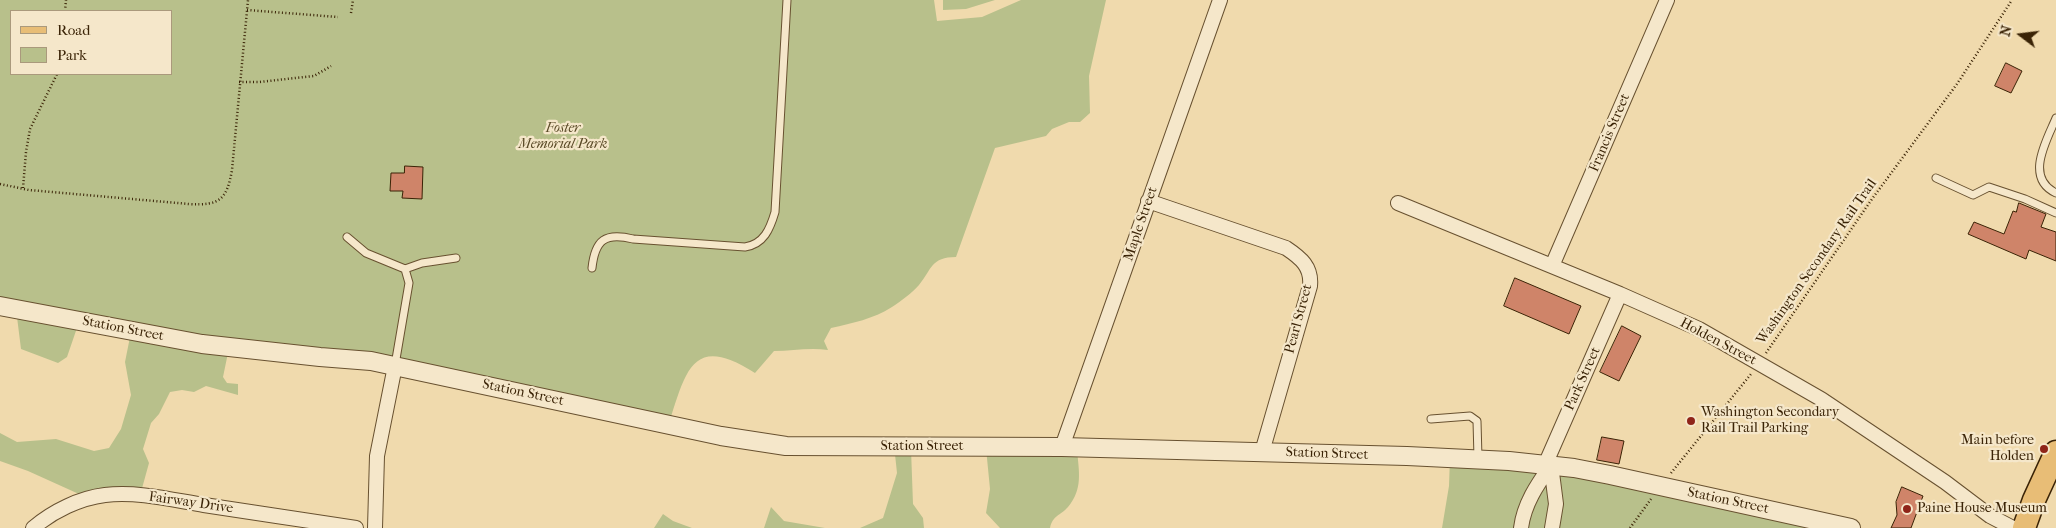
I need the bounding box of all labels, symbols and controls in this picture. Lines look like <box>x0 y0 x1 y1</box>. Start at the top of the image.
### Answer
legend <box>10 10 172 75</box>
north arrow <box>1996 10 2046 60</box>
text: Road <box>57 21 90 39</box>
text: N <box>1996 24 2016 38</box>
text: Park <box>57 46 87 64</box>
street label: Francis Street <box>1586 91 1634 175</box>
park label: Foster Memorial Park <box>519 121 607 154</box>
street label: Washington Secondary Rail Trail <box>1753 176 1881 348</box>
street label: Maple Street <box>1120 185 1162 263</box>
street label: Pearl Street <box>1282 282 1316 356</box>
street label: Station Street <box>81 313 165 345</box>
street label: Holden Street <box>1677 315 1759 369</box>
street label: Park Street <box>1562 345 1604 413</box>
street label: Station Street <box>481 376 565 410</box>
place label: Washington Secondary Rail Trail Parking <box>1701 405 1839 438</box>
marker: Washington Secondary Rail Trail Parking <box>1685 415 1697 427</box>
place label: Main before Holden <box>1961 433 2034 466</box>
street label: Station Street <box>881 439 963 455</box>
marker: Main before Holden <box>2038 443 2050 455</box>
street label: Station Street <box>1285 444 1369 464</box>
street label: Station Street <box>1686 484 1770 518</box>
street label: Fairway Drive <box>148 489 234 517</box>
place label: Paine House Museum <box>1917 501 2047 517</box>
marker: Paine House Museum <box>1901 503 1913 515</box>

